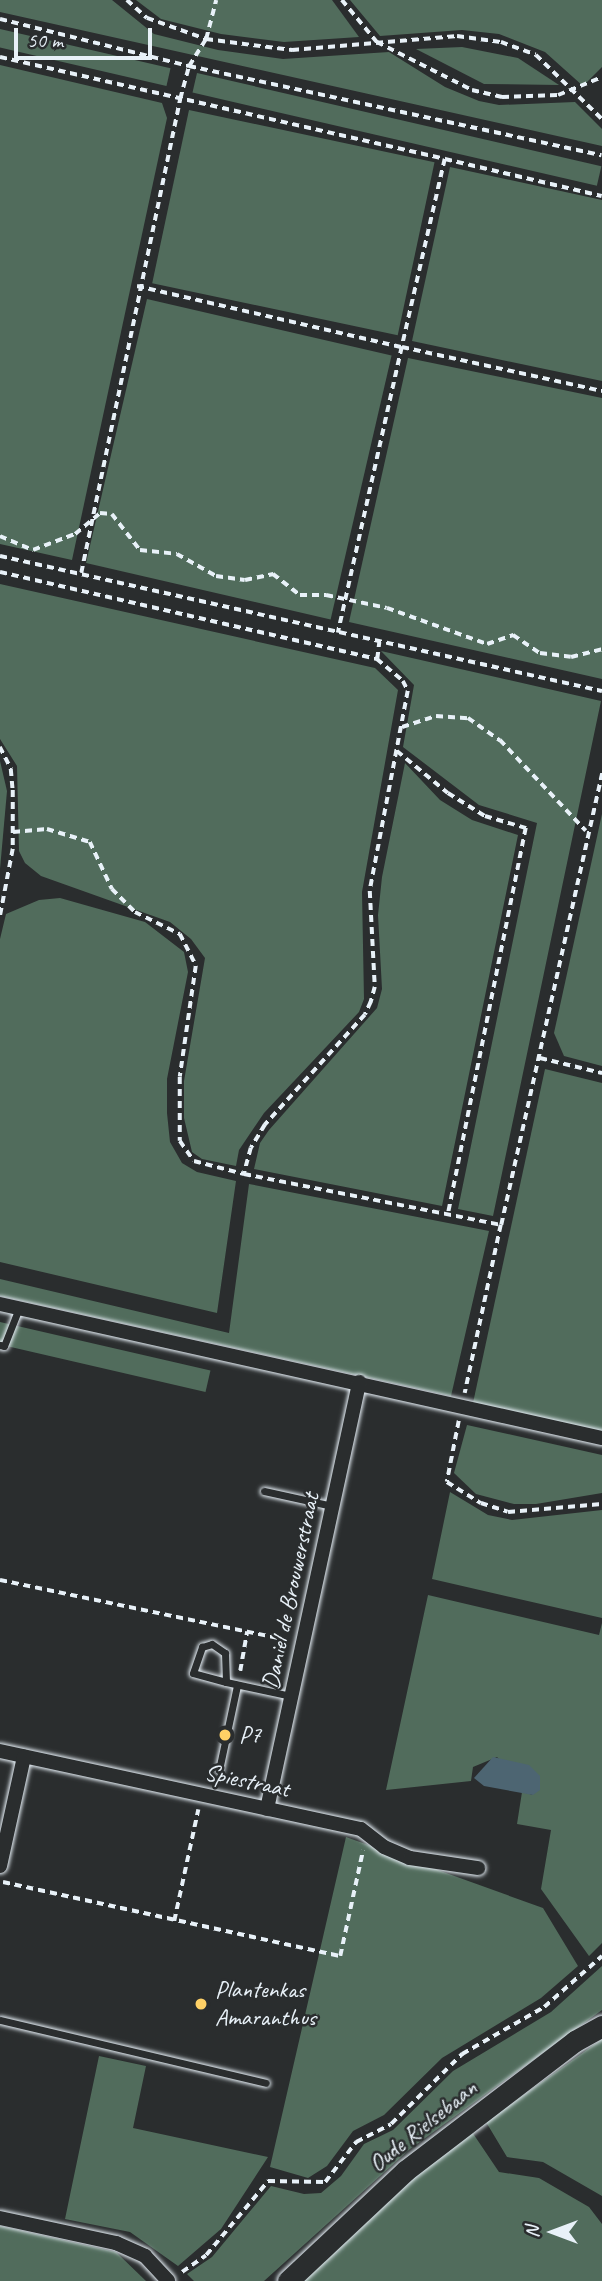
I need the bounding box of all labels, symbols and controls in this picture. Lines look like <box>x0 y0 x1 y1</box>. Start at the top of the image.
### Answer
scale bar <box>18 14 156 58</box>
text: 50 m <box>27 27 63 53</box>
street label: Daniel de Brouwerstraat <box>256 1490 326 1692</box>
place label: P7 <box>239 1721 261 1749</box>
marker: P7 <box>217 1727 233 1743</box>
street label: Spiestraat <box>202 1758 292 1804</box>
place label: Plantenkas Amaranthus <box>215 1976 316 2032</box>
marker: Plantenkas Amaranthus <box>193 1996 209 2012</box>
street label: Oude Rielsebaan <box>363 2074 483 2178</box>
north arrow <box>518 2197 588 2267</box>
text: N <box>520 2226 544 2238</box>

